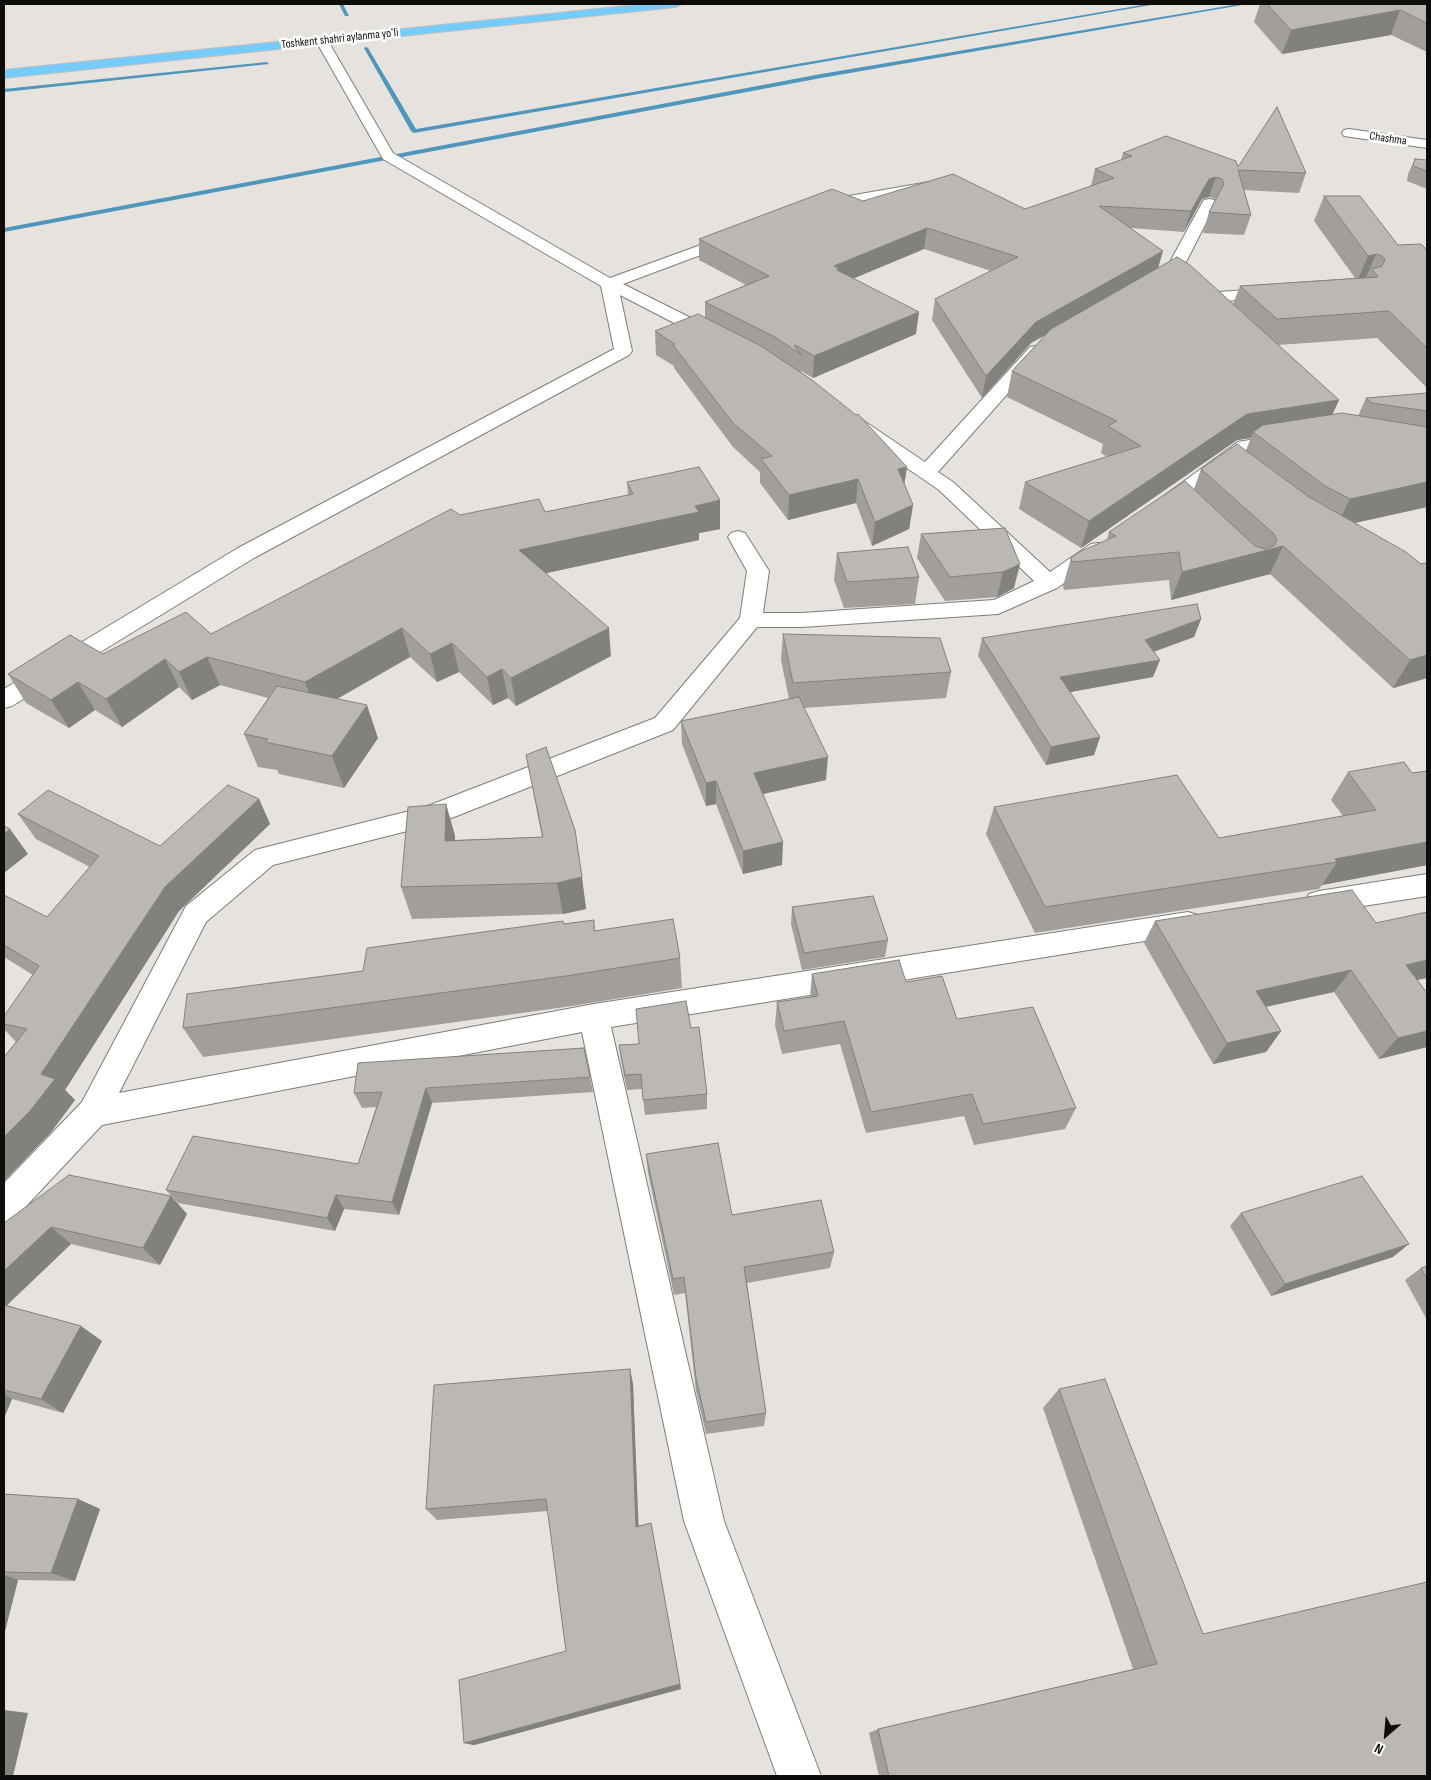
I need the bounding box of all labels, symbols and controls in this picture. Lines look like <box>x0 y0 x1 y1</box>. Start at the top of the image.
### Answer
street label: Toshkent shahri aylanma yoʻli <box>281 26 399 52</box>
street label: Chashma <box>1369 129 1407 149</box>
north arrow <box>1361 1710 1411 1760</box>
text: N <box>1372 1740 1386 1758</box>

